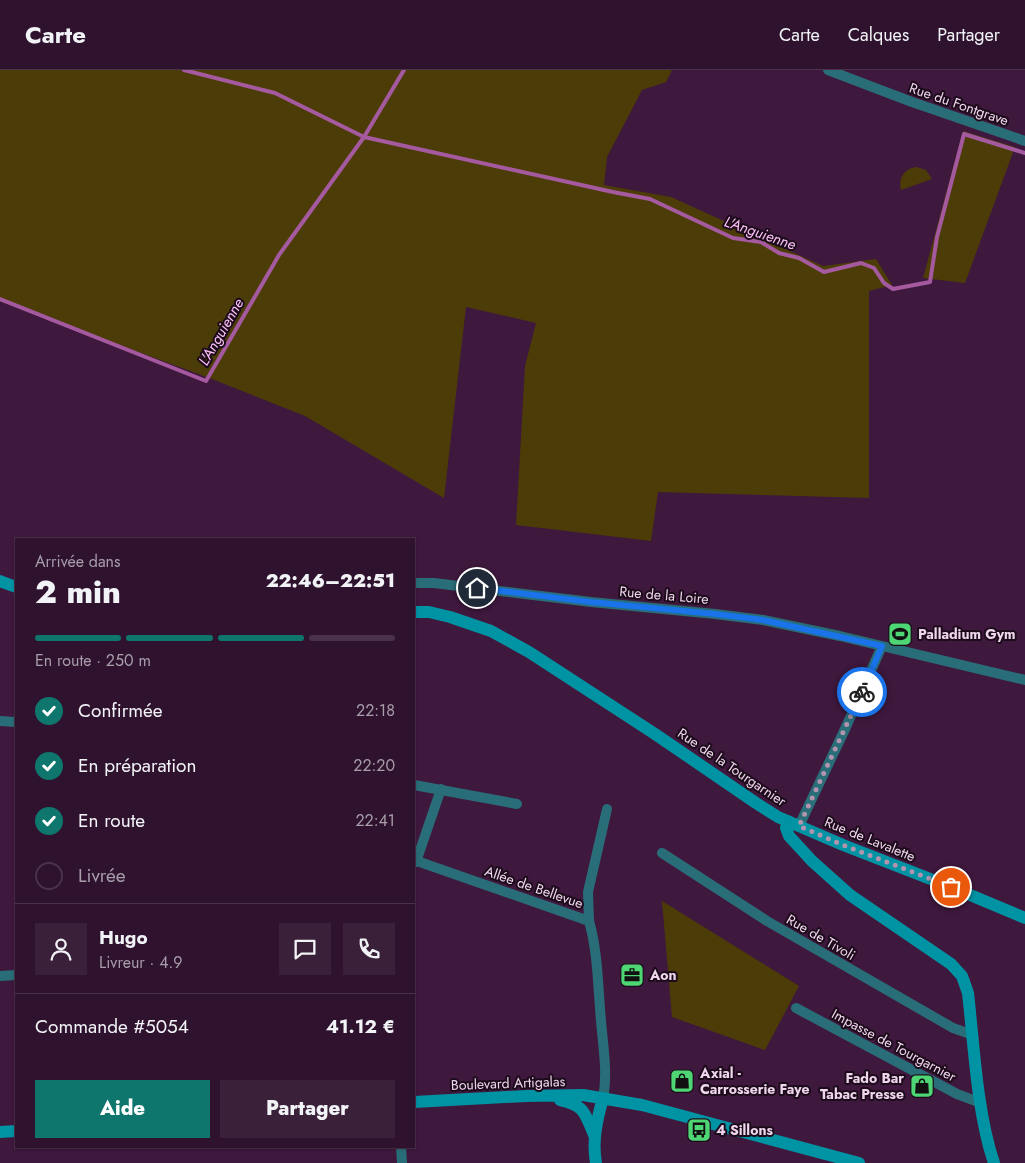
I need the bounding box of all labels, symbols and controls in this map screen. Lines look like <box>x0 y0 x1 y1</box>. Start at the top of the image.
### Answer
text: Carte <box>25 17 86 52</box>
text: Carte <box>779 22 820 48</box>
text: Calques <box>848 22 909 48</box>
text: Partager <box>937 22 1000 48</box>
street label: Rue du Fontgrave <box>907 78 1011 130</box>
water label: L'Anguienne <box>721 210 799 256</box>
water label: L'Anguienne <box>193 294 249 370</box>
text: Arrivée dans <box>35 550 120 573</box>
text: 22:46–22:51 <box>266 567 395 594</box>
pin <box>456 567 498 609</box>
text: 2 min <box>35 569 121 615</box>
icon: home <box>463 574 491 602</box>
street label: Rue de la Loire <box>619 581 709 609</box>
sports icon: Palladium Gym <box>887 621 913 647</box>
place label: Palladium Gym <box>918 624 1016 644</box>
text: En route · 250 m <box>35 649 151 672</box>
courier <box>837 667 887 717</box>
icon: bike <box>848 678 876 706</box>
icon: check <box>35 697 63 725</box>
text: Confirmée <box>78 697 163 724</box>
text: 22:18 <box>356 699 395 722</box>
street label: Rue de la Tourgarnier <box>674 723 791 811</box>
icon: check <box>35 752 63 780</box>
text: En préparation <box>78 752 196 779</box>
text: 22:20 <box>353 754 395 777</box>
icon: check <box>35 807 63 835</box>
text: En route <box>78 807 145 834</box>
text: 22:41 <box>355 809 395 832</box>
street label: Rue de Lavalette <box>822 812 918 866</box>
street label: Allée de Bellevue <box>482 861 586 913</box>
text: Livrée <box>78 862 126 889</box>
pin <box>930 866 972 908</box>
icon: bag <box>937 873 965 901</box>
street label: Rue de Tivoli <box>783 909 859 965</box>
button: person <box>35 923 87 975</box>
button: chat <box>279 923 331 975</box>
button: phone <box>343 923 395 975</box>
text: Hugo <box>99 924 148 951</box>
text: Livreur · 4.9 <box>99 951 183 974</box>
office icon: Aon <box>619 962 645 988</box>
place label: Aon <box>649 965 677 985</box>
street label: Impasse de Tourgarnier <box>828 1004 960 1086</box>
text: Commande #5054 <box>35 1013 189 1040</box>
text: 41.12 € <box>326 1013 395 1040</box>
place label: Axial - Carrosserie Faye <box>699 1063 809 1099</box>
shop icon: Axial - Carrosserie Faye <box>669 1068 695 1094</box>
place label: Fado Bar Tabac Presse <box>820 1068 904 1104</box>
street label: Boulevard Artigalas <box>451 1071 566 1095</box>
shop icon: Fado Bar Tabac Presse <box>909 1073 935 1099</box>
button: Aide <box>35 1080 210 1138</box>
button: Partager <box>220 1080 395 1138</box>
bus stop icon: 4 Sillons <box>686 1117 712 1143</box>
place label: 4 Sillons <box>716 1120 773 1140</box>

